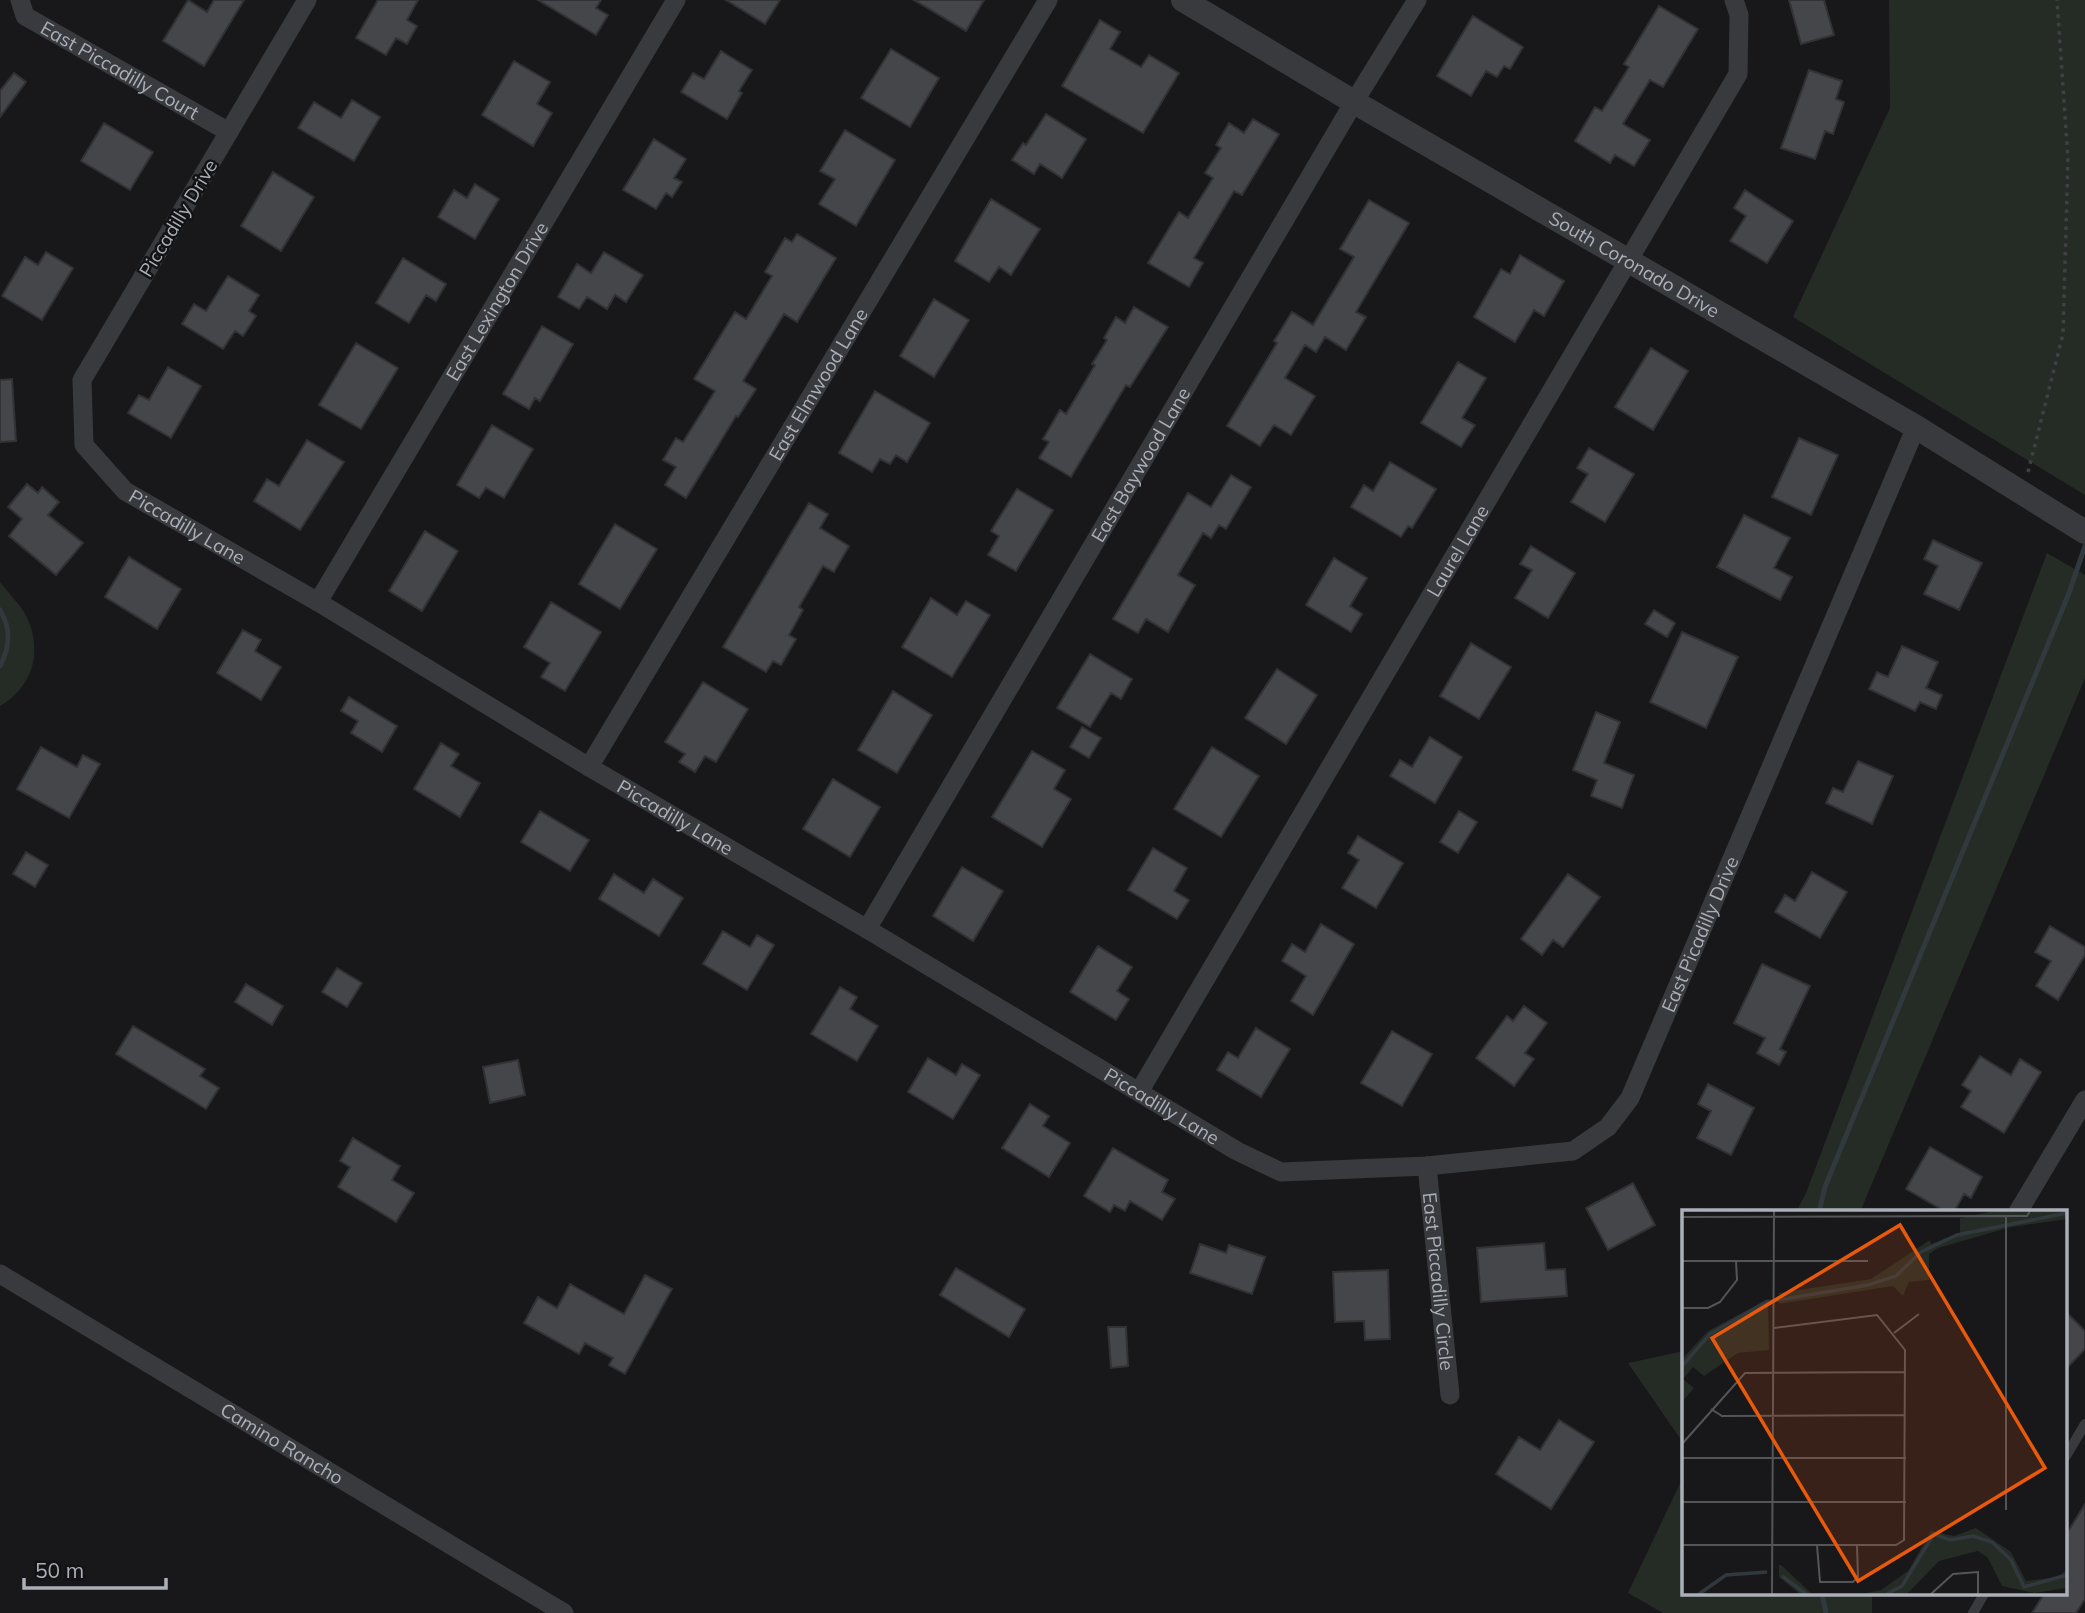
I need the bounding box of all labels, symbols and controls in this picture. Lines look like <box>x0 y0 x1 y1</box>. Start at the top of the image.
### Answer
street label: East Piccadilly Court <box>36 15 204 125</box>
street label: Piccadilly Drive <box>134 155 222 281</box>
street label: South Coronado Drive <box>1545 205 1724 323</box>
street label: East Lexington Drive <box>440 217 553 385</box>
street label: East Elmwood Lane <box>763 304 873 465</box>
street label: East Baywood Lane <box>1086 383 1195 546</box>
street label: Piccadilly Lane <box>125 484 250 570</box>
street label: Laurel Lane <box>1421 500 1494 601</box>
street label: Piccadilly Lane <box>613 774 738 860</box>
street label: East Picadilly Drive <box>1656 853 1744 1016</box>
street label: Piccadilly Lane <box>1100 1062 1224 1150</box>
street label: East Piccadilly Circle <box>1418 1191 1459 1372</box>
inset map <box>1682 1210 2068 1596</box>
street label: Camino Rancho <box>216 1397 348 1490</box>
scale bar <box>24 1546 166 1590</box>
text: 50 m <box>35 1557 84 1583</box>

